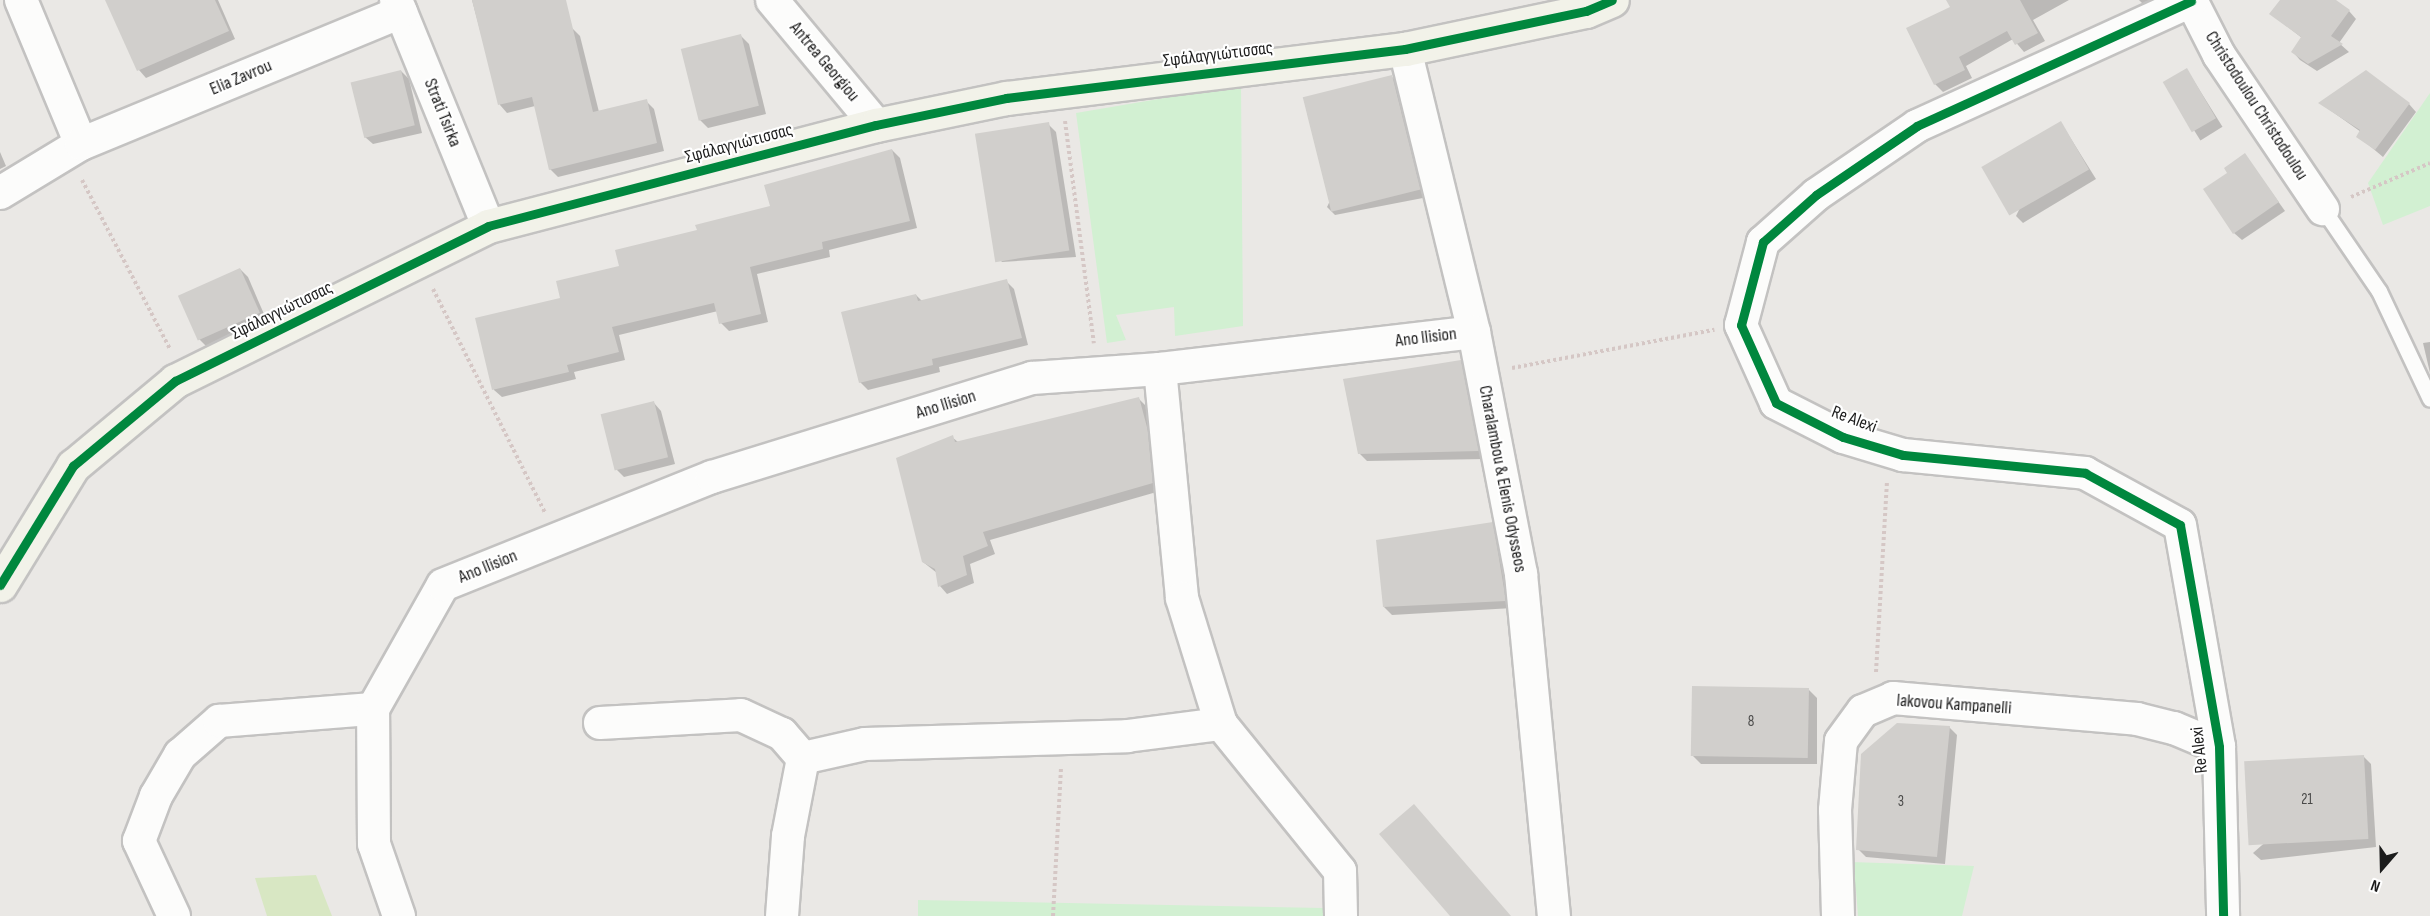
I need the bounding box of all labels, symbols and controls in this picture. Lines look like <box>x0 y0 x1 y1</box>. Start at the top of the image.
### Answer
street label: Antrea Georgiou <box>784 18 864 106</box>
street label: Christodoulou Christodoulou <box>2200 28 2312 184</box>
street label: Σφάλαγγιώτισσας <box>1162 38 1274 72</box>
street label: Elia Zavrou <box>207 55 275 101</box>
street label: Strati Tsirka <box>419 76 465 150</box>
street label: Σφάλαγγιώτισσας <box>683 119 795 169</box>
street label: Σφάλαγγιώτισσας <box>228 277 336 345</box>
street label: Ano Ilision <box>1394 324 1458 352</box>
street label: Charalambou & Elenis Odysseos <box>1473 384 1531 574</box>
street label: Ano Ilision <box>913 386 979 424</box>
street label: Re Alexi <box>1828 402 1880 438</box>
street label: Ano Ilision <box>455 545 521 589</box>
street label: Iakovou Kampanelli <box>1896 690 2012 720</box>
house number: 8 <box>1748 713 1754 731</box>
street label: Re Alexi <box>2187 726 2213 774</box>
house number: 21 <box>2301 791 2313 809</box>
house number: 3 <box>1898 793 1904 811</box>
north arrow <box>2352 838 2412 898</box>
text: N <box>2368 875 2383 896</box>

